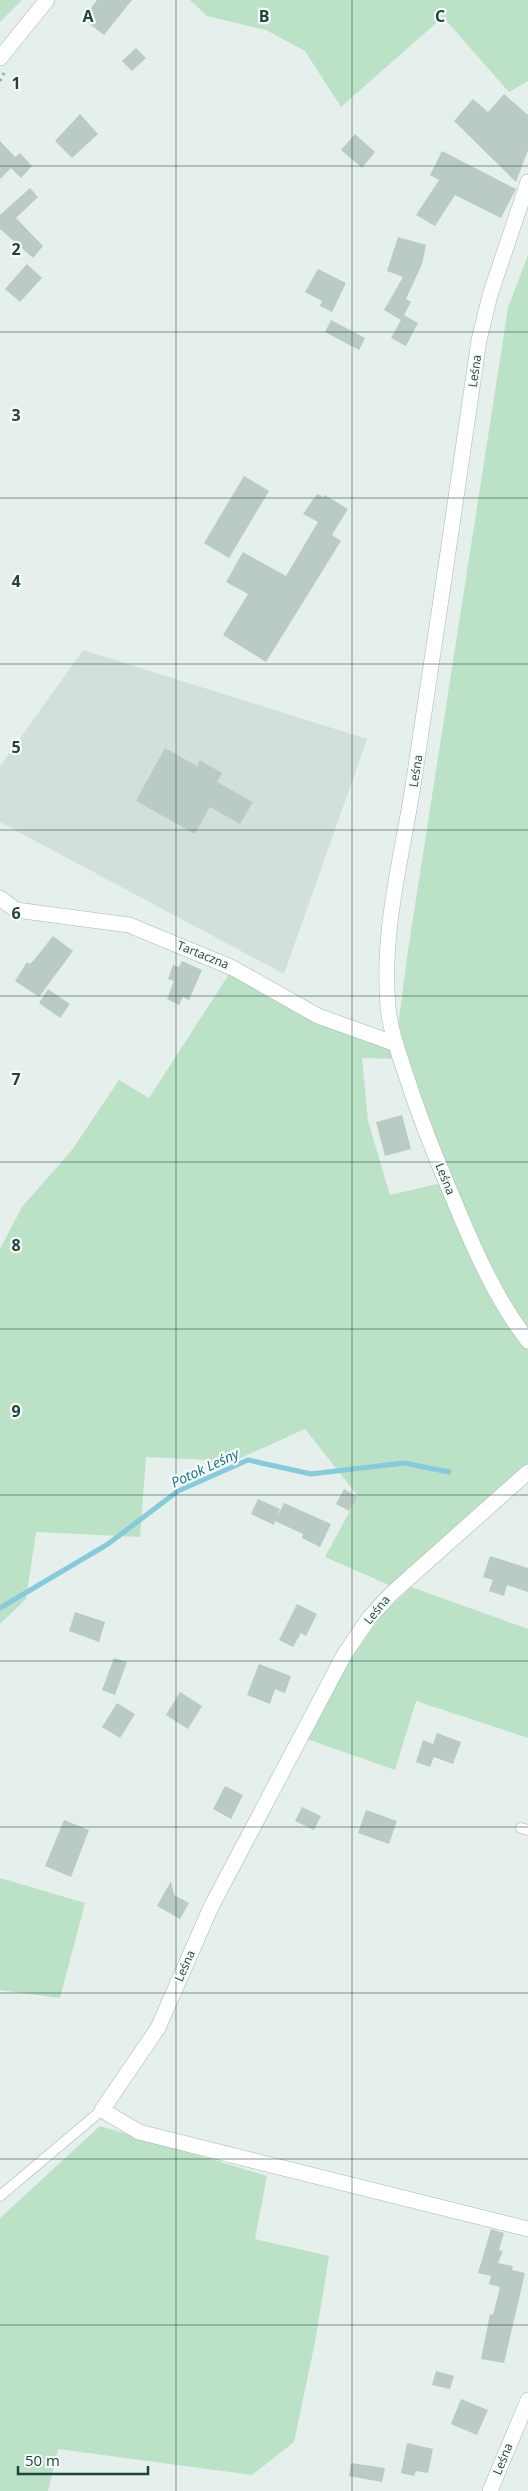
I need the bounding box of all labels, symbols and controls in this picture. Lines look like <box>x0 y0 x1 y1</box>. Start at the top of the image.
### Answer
text: A <box>82 5 94 27</box>
text: B <box>259 5 269 27</box>
text: C <box>435 5 445 27</box>
text: 1 <box>11 72 21 94</box>
text: 2 <box>11 238 21 260</box>
street label: Leśna <box>464 354 485 388</box>
text: 3 <box>11 404 21 426</box>
text: 4 <box>11 570 21 592</box>
text: 5 <box>11 736 21 758</box>
street label: Leśna <box>405 753 426 788</box>
text: 6 <box>11 902 21 924</box>
street label: Tartaczna <box>175 936 232 973</box>
text: 7 <box>11 1068 21 1090</box>
street label: Leśna <box>431 1160 459 1197</box>
text: 8 <box>11 1234 21 1256</box>
text: 9 <box>11 1400 21 1422</box>
water label: Potok Leśny <box>168 1443 243 1492</box>
street label: Leśna <box>360 1592 394 1628</box>
street label: Leśna <box>170 1947 199 1984</box>
street label: Leśna <box>489 2440 517 2477</box>
scale bar <box>18 2444 148 2476</box>
text: 50 m <box>25 2450 60 2470</box>

